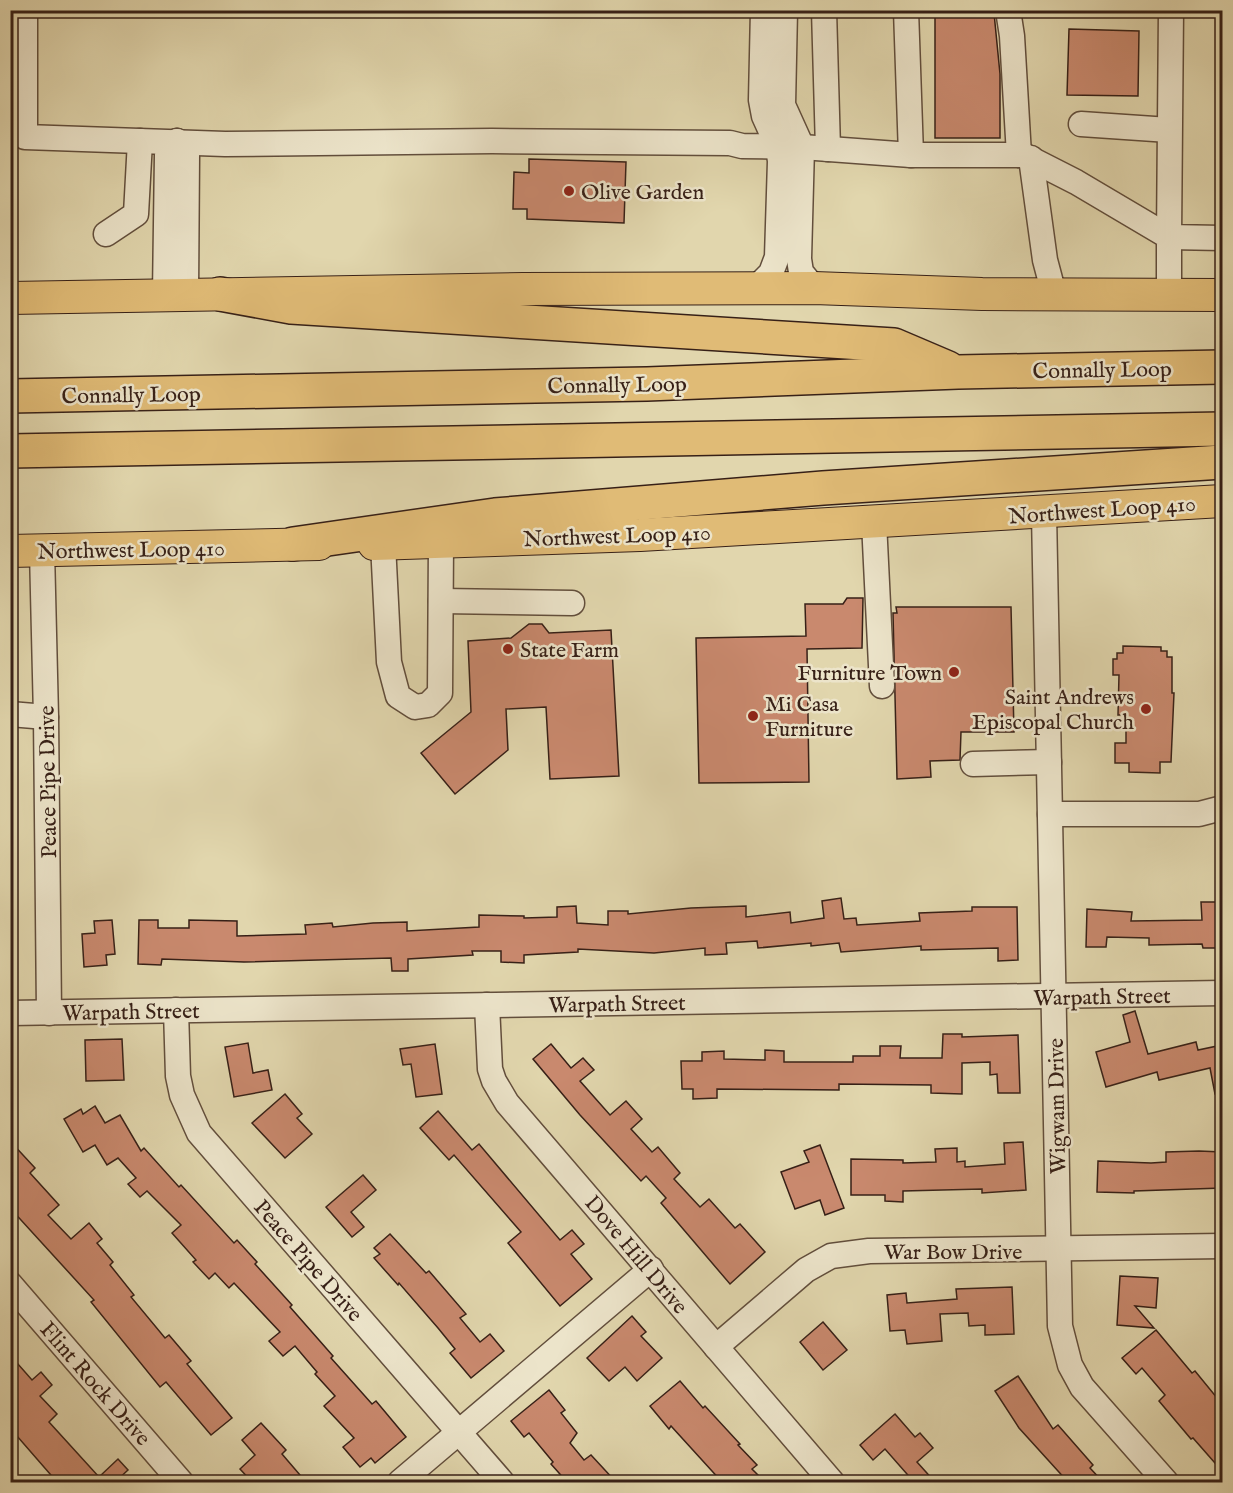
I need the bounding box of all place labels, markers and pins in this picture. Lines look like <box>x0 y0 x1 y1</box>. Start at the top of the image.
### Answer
place label: Olive Garden <box>581 179 704 207</box>
marker: Olive Garden <box>562 184 576 198</box>
place label: State Farm <box>520 637 619 665</box>
marker: State Farm <box>501 642 515 656</box>
place label: Furniture Town <box>797 660 942 688</box>
marker: Furniture Town <box>947 665 961 679</box>
place label: Saint Andrews Episcopal Church <box>972 684 1134 737</box>
place label: Mi Casa Furniture <box>765 691 853 744</box>
marker: Saint Andrews Episcopal Church <box>1139 702 1153 716</box>
marker: Mi Casa Furniture <box>746 709 760 723</box>

